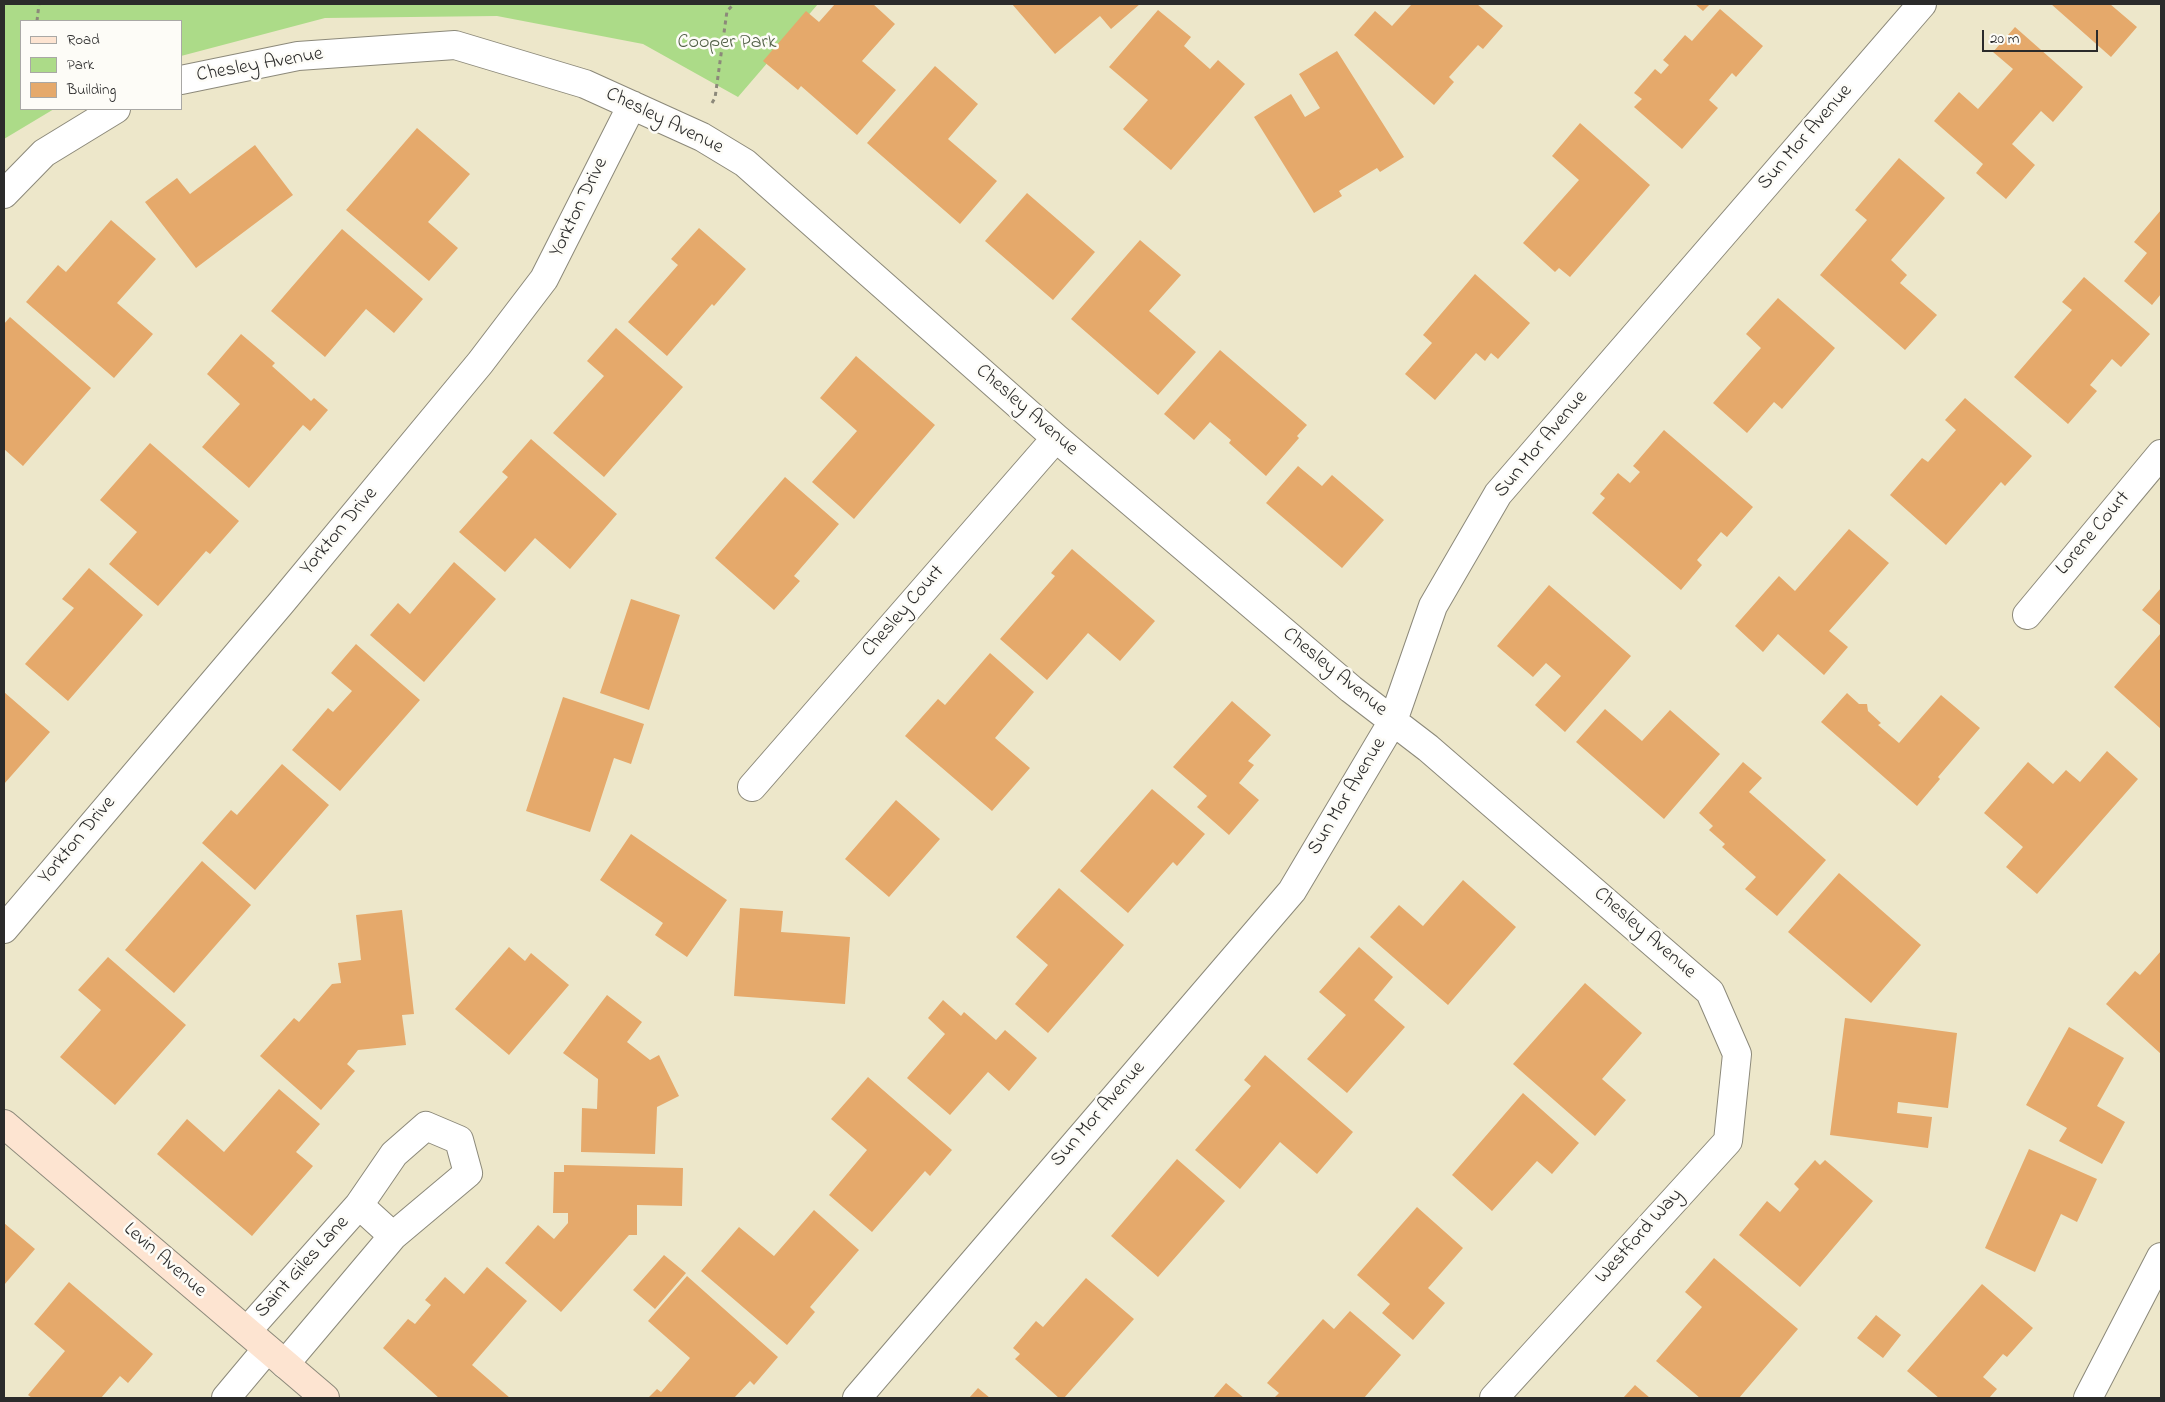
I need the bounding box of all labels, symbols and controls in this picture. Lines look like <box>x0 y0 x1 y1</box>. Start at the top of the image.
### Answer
legend <box>20 20 182 110</box>
scale bar <box>1985 20 2101 52</box>
text: 20 m <box>1990 28 2019 50</box>
text: Road <box>67 29 100 51</box>
park label: Cooper Park <box>678 32 776 56</box>
street label: Chesley Avenue <box>195 43 325 89</box>
text: Park <box>67 54 94 76</box>
text: Building <box>67 79 116 101</box>
street label: Sun Mor Avenue <box>1753 80 1859 196</box>
street label: Chesley Avenue <box>601 83 727 161</box>
street label: Yorkton Drive <box>546 154 614 262</box>
street label: Chesley Avenue <box>970 360 1082 462</box>
street label: Sun Mor Avenue <box>1490 386 1594 504</box>
street label: Yorkton Drive <box>296 483 384 581</box>
street label: Lorene Court <box>2052 487 2136 581</box>
street label: Chesley Court <box>858 561 950 663</box>
street label: Chesley Avenue <box>1277 623 1391 723</box>
street label: Sun Mor Avenue <box>1304 734 1392 860</box>
street label: Yorkton Drive <box>34 792 122 890</box>
street label: Chesley Avenue <box>1588 883 1700 985</box>
street label: Sun Mor Avenue <box>1046 1057 1152 1173</box>
street label: Westford Way <box>1591 1184 1689 1290</box>
street label: Saint Giles Lane <box>251 1212 355 1324</box>
street label: Levin Avenue <box>118 1218 210 1304</box>

